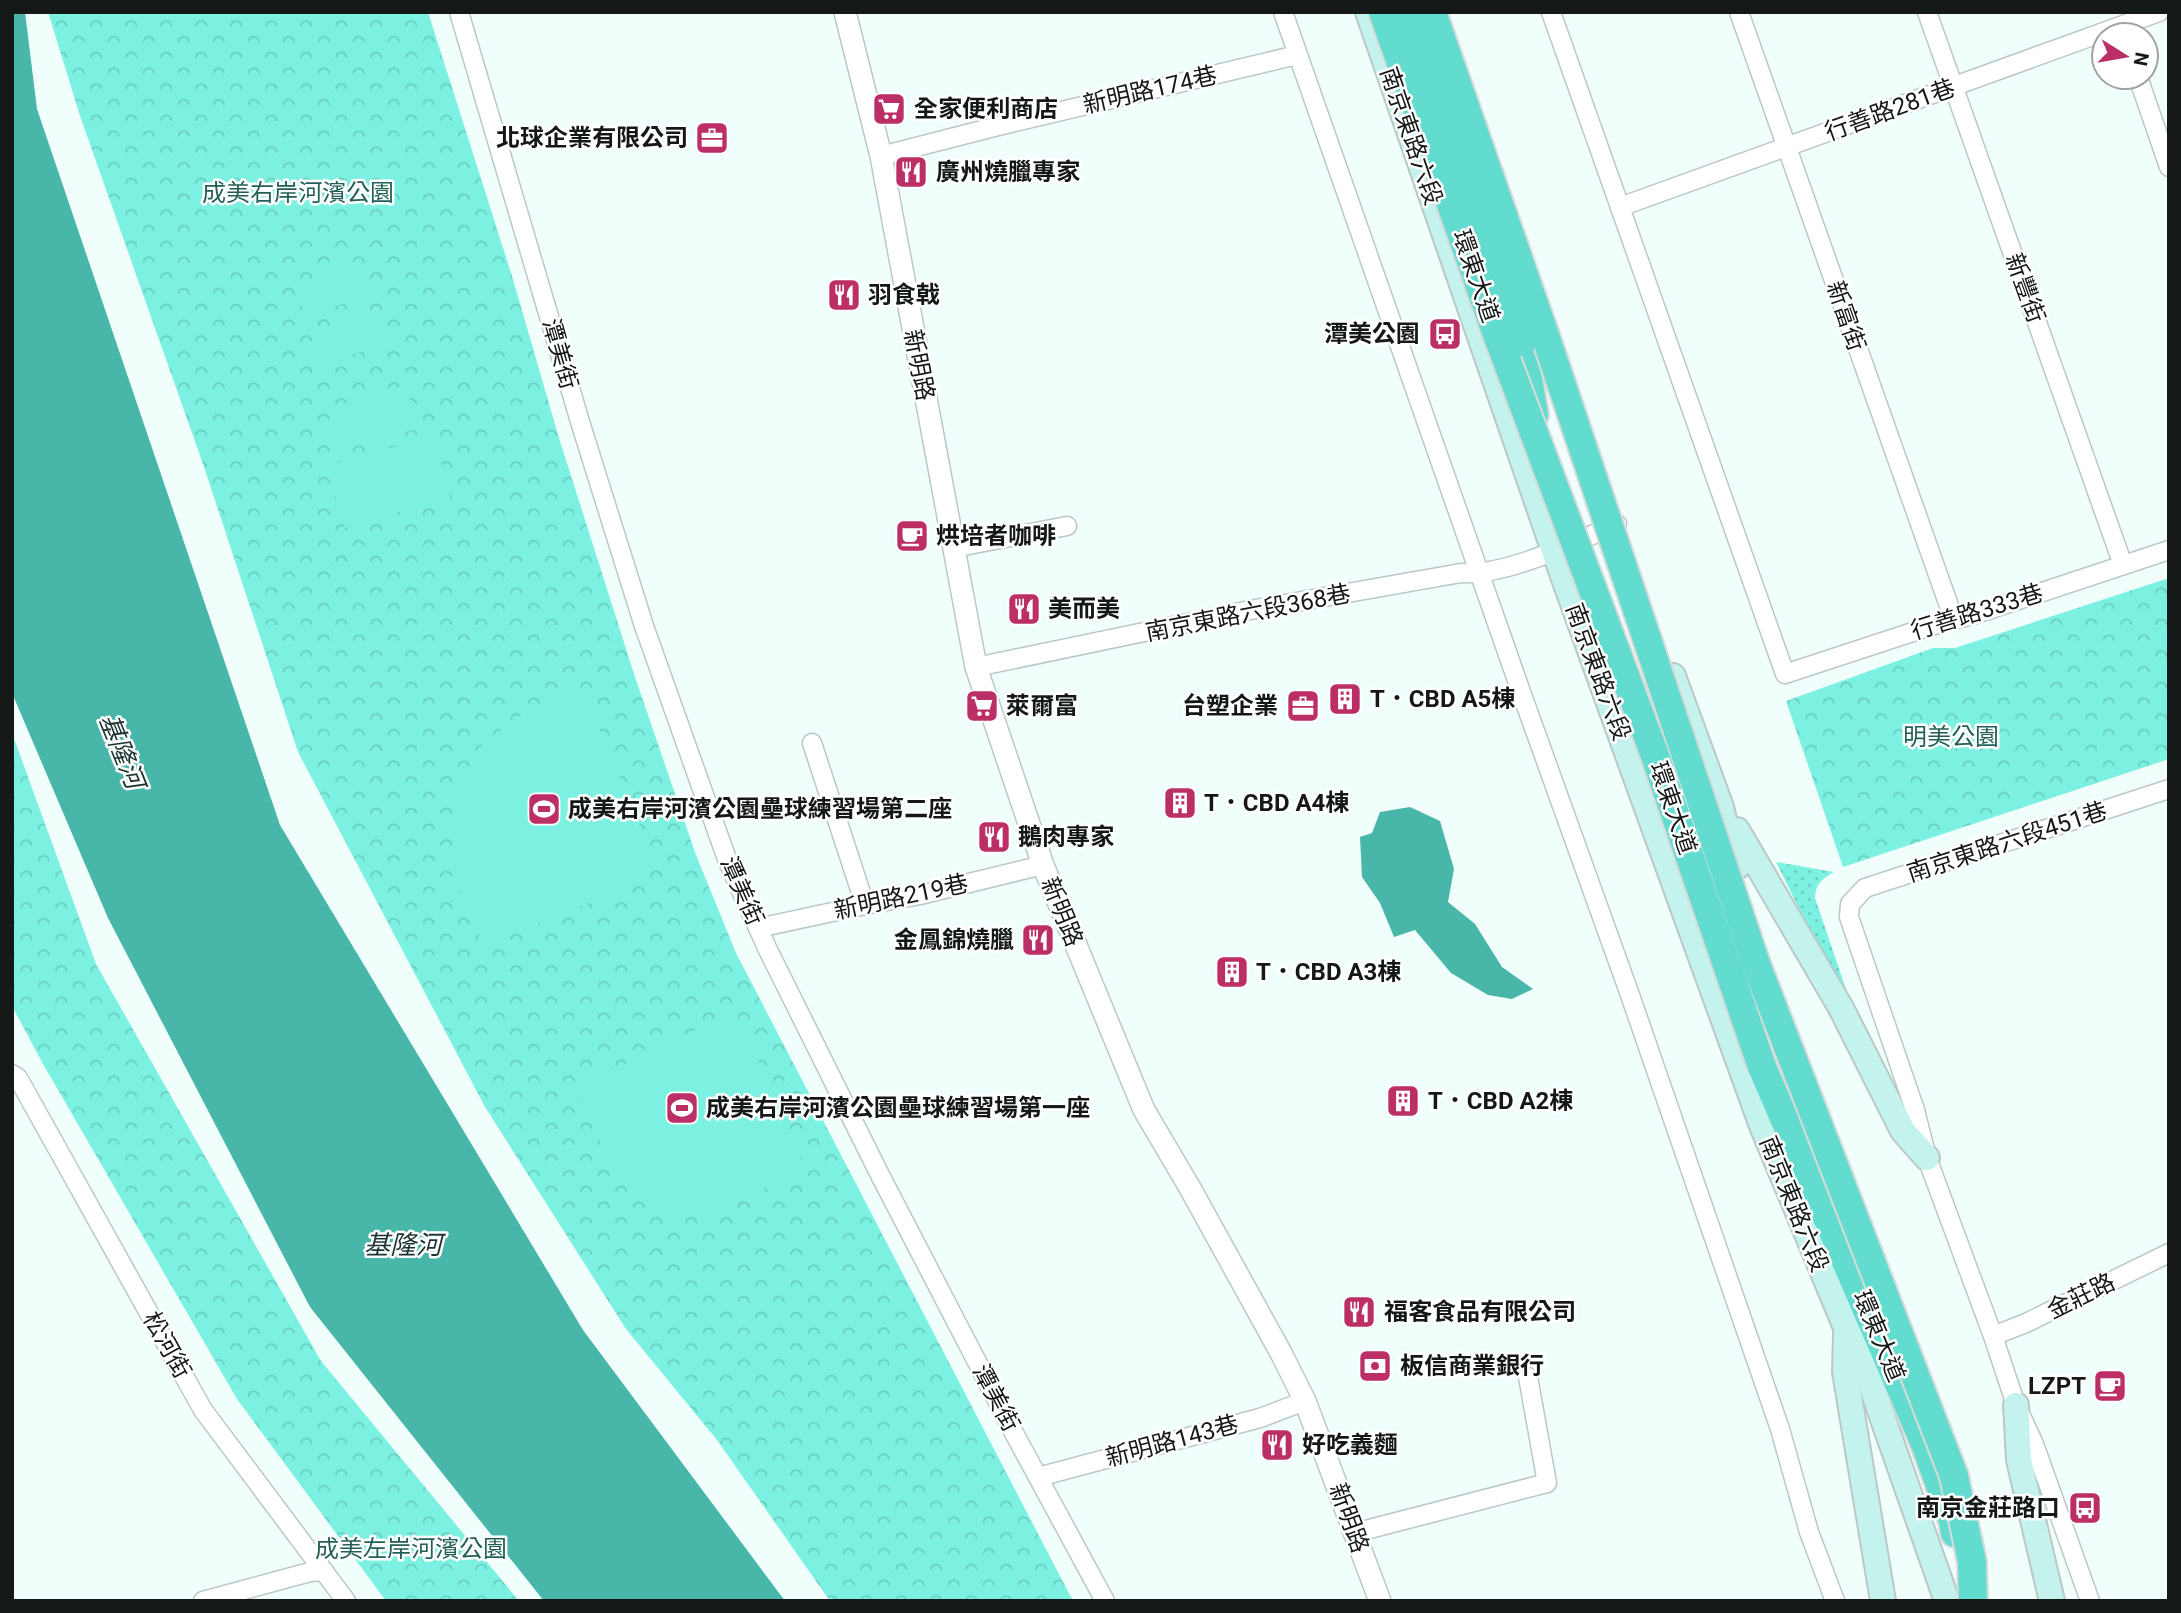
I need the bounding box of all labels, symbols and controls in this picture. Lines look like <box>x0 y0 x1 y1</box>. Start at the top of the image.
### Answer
north arrow <box>2090 21 2160 91</box>
text: N <box>2129 50 2154 68</box>
street label: 新明路174巷 <box>1080 61 1220 119</box>
street label: 南京東路六段 <box>1374 63 1448 209</box>
street label: 行善路281巷 <box>1821 74 1959 146</box>
supermarket icon: 全家便利商店 <box>870 90 908 128</box>
place label: 全家便利商店 <box>914 95 1058 123</box>
office icon: 北球企業有限公司 <box>693 119 731 157</box>
place label: 北球企業有限公司 <box>496 124 688 152</box>
restaurant icon: 廣州燒臘專家 <box>892 153 930 191</box>
place label: 廣州燒臘專家 <box>936 158 1080 186</box>
park label: 成美右岸河濱公園 <box>202 179 394 207</box>
street label: 環東大道 <box>1447 226 1505 326</box>
street label: 新豐街 <box>2000 249 2050 327</box>
restaurant icon: 羽食戟 <box>825 276 863 314</box>
street label: 新富街 <box>1821 277 1871 355</box>
place label: 羽食戟 <box>868 281 940 309</box>
bus stop icon: 潭美公園 <box>1426 315 1464 353</box>
street label: 潭美街 <box>537 316 583 392</box>
place label: 潭美公園 <box>1324 320 1420 348</box>
street label: 新明路 <box>898 327 940 403</box>
cafe icon: 烘培者咖啡 <box>893 517 931 555</box>
place label: 烘培者咖啡 <box>936 522 1056 550</box>
street label: 南京東路六段368巷 <box>1143 579 1353 647</box>
street label: 行善路333巷 <box>1908 579 2046 645</box>
restaurant icon: 美而美 <box>1005 590 1043 628</box>
place label: 美而美 <box>1048 595 1120 623</box>
street label: 南京東路六段 <box>1560 600 1636 744</box>
building icon: T．CBD A5棟 <box>1326 680 1364 718</box>
place label: T．CBD A5棟 <box>1370 685 1515 713</box>
supermarket icon: 萊爾富 <box>963 687 1001 725</box>
office icon: 台塑企業 <box>1284 687 1322 725</box>
place label: 萊爾富 <box>1006 692 1078 720</box>
place label: 台塑企業 <box>1182 692 1278 720</box>
water label: 基隆河 <box>93 709 152 797</box>
park label: 明美公園 <box>1903 723 1999 751</box>
street label: 環東大道 <box>1644 758 1702 858</box>
building icon: T．CBD A4棟 <box>1161 784 1199 822</box>
place label: T．CBD A4棟 <box>1204 789 1349 817</box>
sports icon: 成美右岸河濱公園壘球練習場第二座 <box>525 790 563 828</box>
place label: 成美右岸河濱公園壘球練習場第二座 <box>568 795 952 823</box>
street label: 南京東路六段451巷 <box>1904 796 2110 888</box>
restaurant icon: 鵝肉專家 <box>975 818 1013 856</box>
place label: 鵝肉專家 <box>1018 823 1114 851</box>
street label: 潭美街 <box>715 852 769 930</box>
street label: 新明路219巷 <box>831 869 971 925</box>
street label: 新明路 <box>1036 873 1088 951</box>
restaurant icon: 金鳳錦燒臘 <box>1019 921 1057 959</box>
place label: 金鳳錦燒臘 <box>894 926 1014 954</box>
building icon: T．CBD A3棟 <box>1213 953 1251 991</box>
place label: T．CBD A3棟 <box>1256 958 1401 986</box>
building icon: T．CBD A2棟 <box>1384 1082 1422 1120</box>
place label: T．CBD A2棟 <box>1428 1087 1573 1115</box>
sports icon: 成美右岸河濱公園壘球練習場第一座 <box>663 1089 701 1127</box>
place label: 成美右岸河濱公園壘球練習場第一座 <box>706 1094 1090 1122</box>
street label: 南京東路六段 <box>1754 1132 1834 1276</box>
water label: 基隆河 <box>364 1230 447 1260</box>
street label: 金莊路 <box>2043 1268 2119 1324</box>
street label: 環東大道 <box>1847 1286 1911 1386</box>
restaurant icon: 福客食品有限公司 <box>1340 1293 1378 1331</box>
place label: 福客食品有限公司 <box>1384 1298 1576 1326</box>
street label: 松河街 <box>137 1307 197 1383</box>
bank icon: 板信商業銀行 <box>1356 1347 1394 1385</box>
place label: 板信商業銀行 <box>1400 1352 1544 1380</box>
street label: 潭美街 <box>967 1360 1025 1436</box>
cafe icon: LZPT <box>2091 1367 2129 1405</box>
place label: LZPT <box>2028 1372 2086 1400</box>
street label: 新明路143巷 <box>1102 1410 1242 1472</box>
restaurant icon: 好吃義麵 <box>1258 1426 1296 1464</box>
place label: 好吃義麵 <box>1302 1431 1398 1459</box>
street label: 新明路 <box>1324 1479 1374 1557</box>
bus stop icon: 南京金莊路口 <box>2066 1489 2104 1527</box>
place label: 南京金莊路口 <box>1916 1494 2060 1522</box>
park label: 成美左岸河濱公園 <box>315 1535 507 1563</box>

